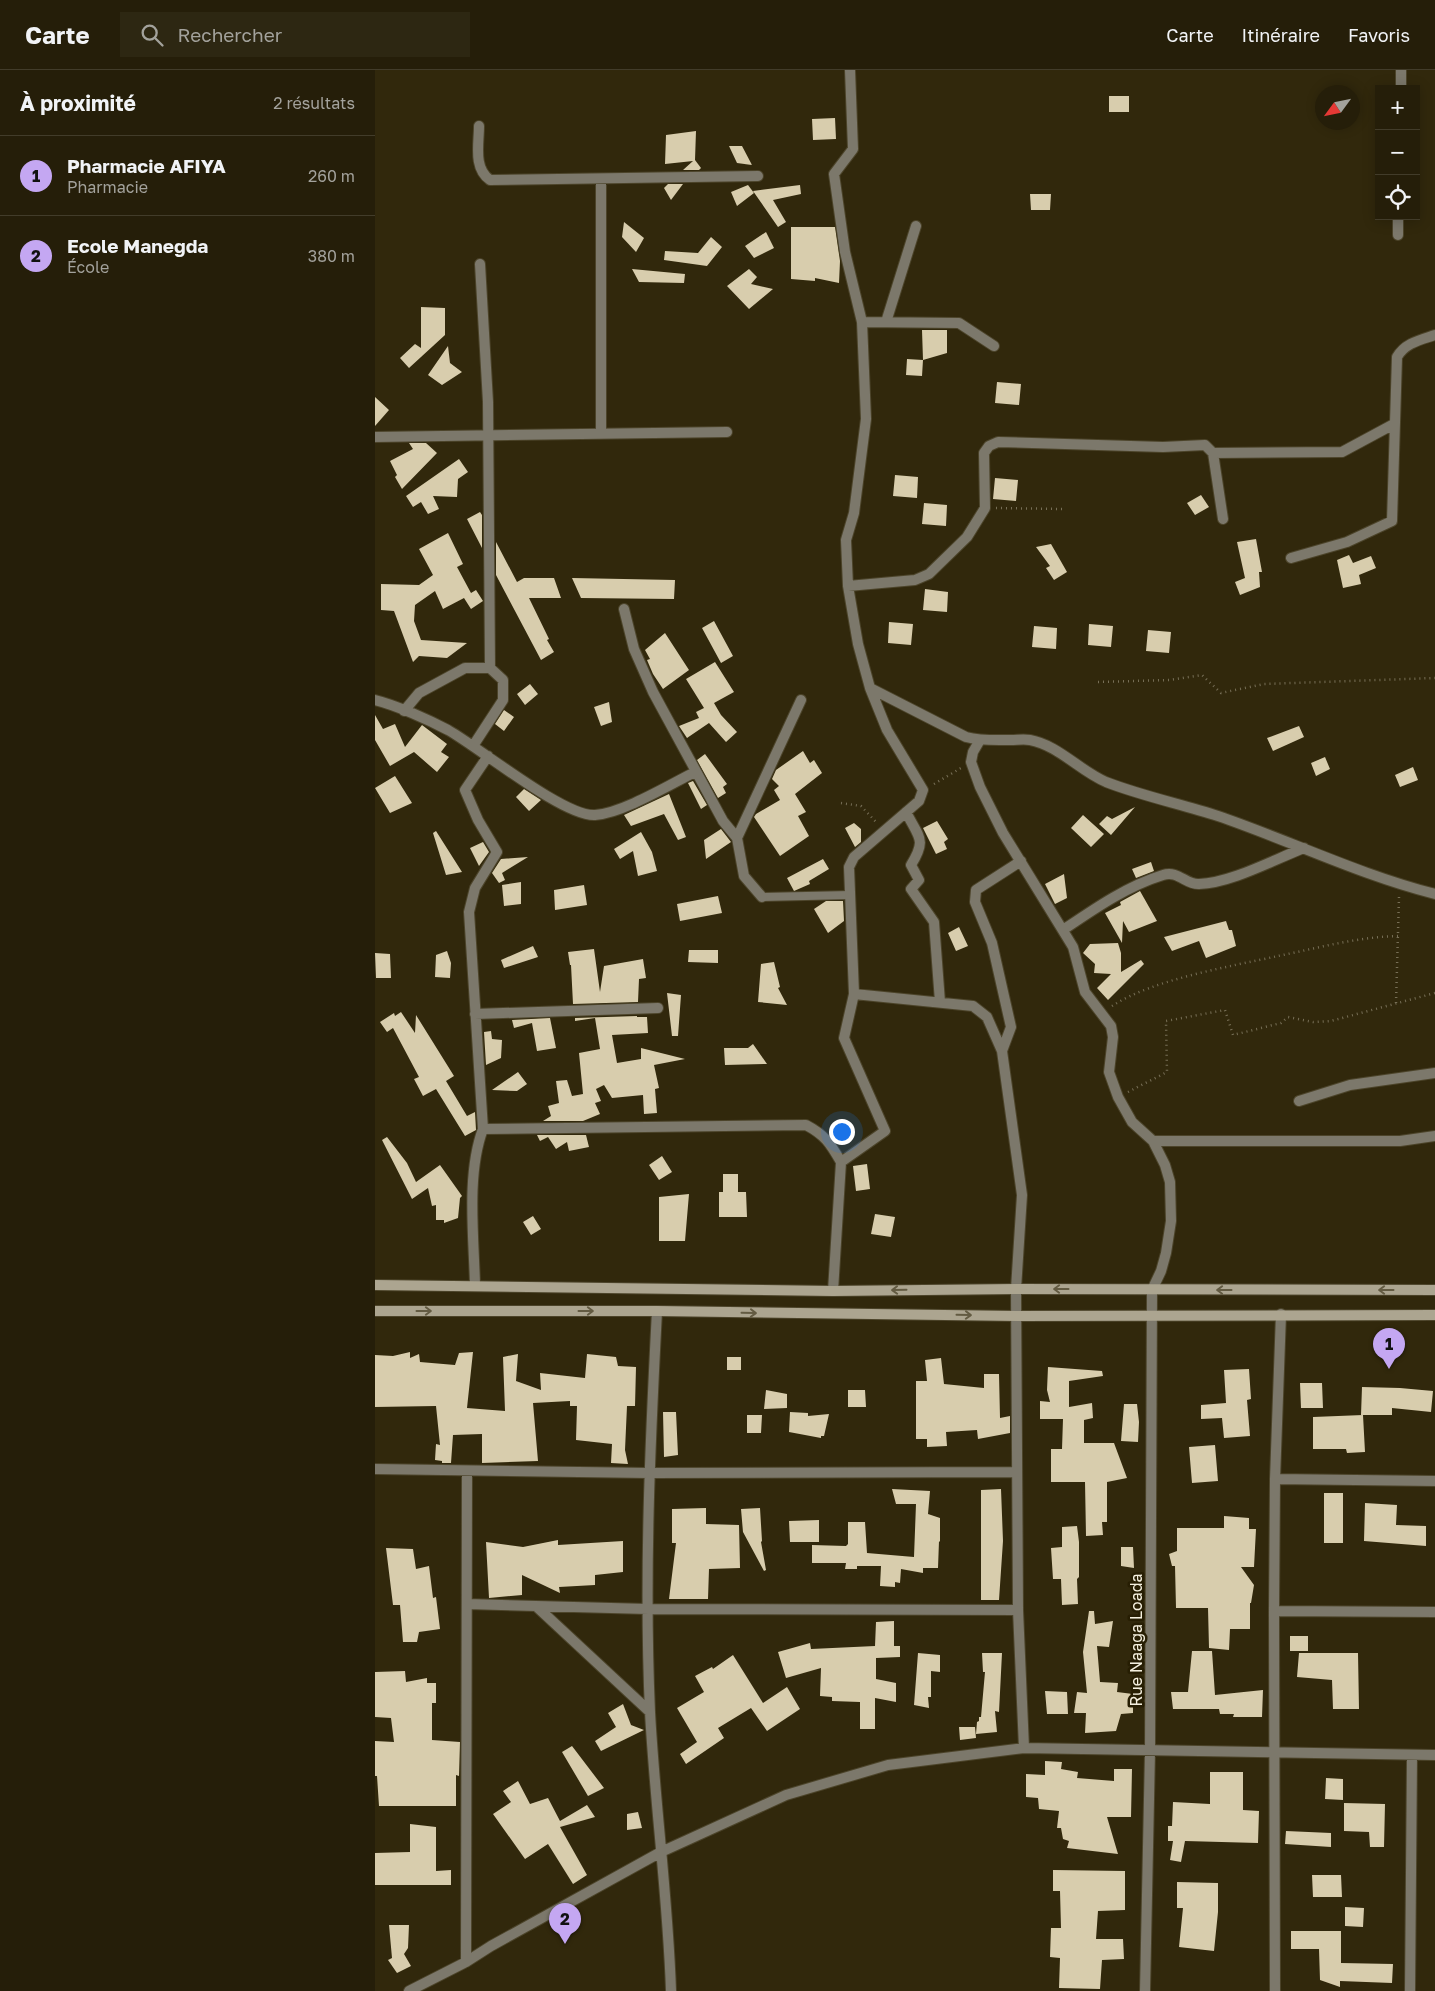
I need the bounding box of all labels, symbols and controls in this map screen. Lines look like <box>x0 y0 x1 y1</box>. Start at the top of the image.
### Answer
search box <box>120 12 470 57</box>
text: Carte <box>25 20 90 49</box>
icon: search <box>138 21 166 49</box>
text: Rechercher <box>178 23 282 46</box>
text: Carte <box>1166 24 1214 46</box>
text: Itinéraire <box>1242 24 1320 46</box>
text: Favoris <box>1348 24 1410 46</box>
north arrow <box>1315 85 1360 130</box>
map controls <box>1375 85 1420 220</box>
button: + <box>1375 85 1420 130</box>
text: À proximité <box>20 90 136 116</box>
text: 2 résultats <box>273 93 355 113</box>
button: − <box>1375 130 1420 175</box>
text: Pharmacie AFIYA <box>67 154 226 177</box>
text: 1 <box>32 166 40 186</box>
text: 260 m <box>308 166 355 186</box>
button: locate <box>1375 175 1420 220</box>
text: Pharmacie <box>67 177 148 197</box>
text: Ecole Manegda <box>67 234 208 257</box>
text: 2 <box>31 246 41 266</box>
text: 380 m <box>308 246 355 266</box>
text: École <box>67 257 109 277</box>
your location <box>829 1119 855 1145</box>
one-way arrow <box>1054 1284 1070 1294</box>
one-way arrow <box>891 1285 908 1295</box>
one-way arrow <box>1216 1285 1232 1295</box>
one-way arrow <box>1379 1285 1395 1295</box>
one-way arrow <box>415 1306 431 1316</box>
one-way arrow <box>578 1306 594 1316</box>
one-way arrow <box>740 1308 756 1318</box>
one-way arrow <box>955 1310 971 1320</box>
pin: 1 <box>1373 1328 1405 1369</box>
street label: Rue Naaga Loada <box>1126 1573 1146 1707</box>
pin: 2 <box>549 1903 581 1944</box>

